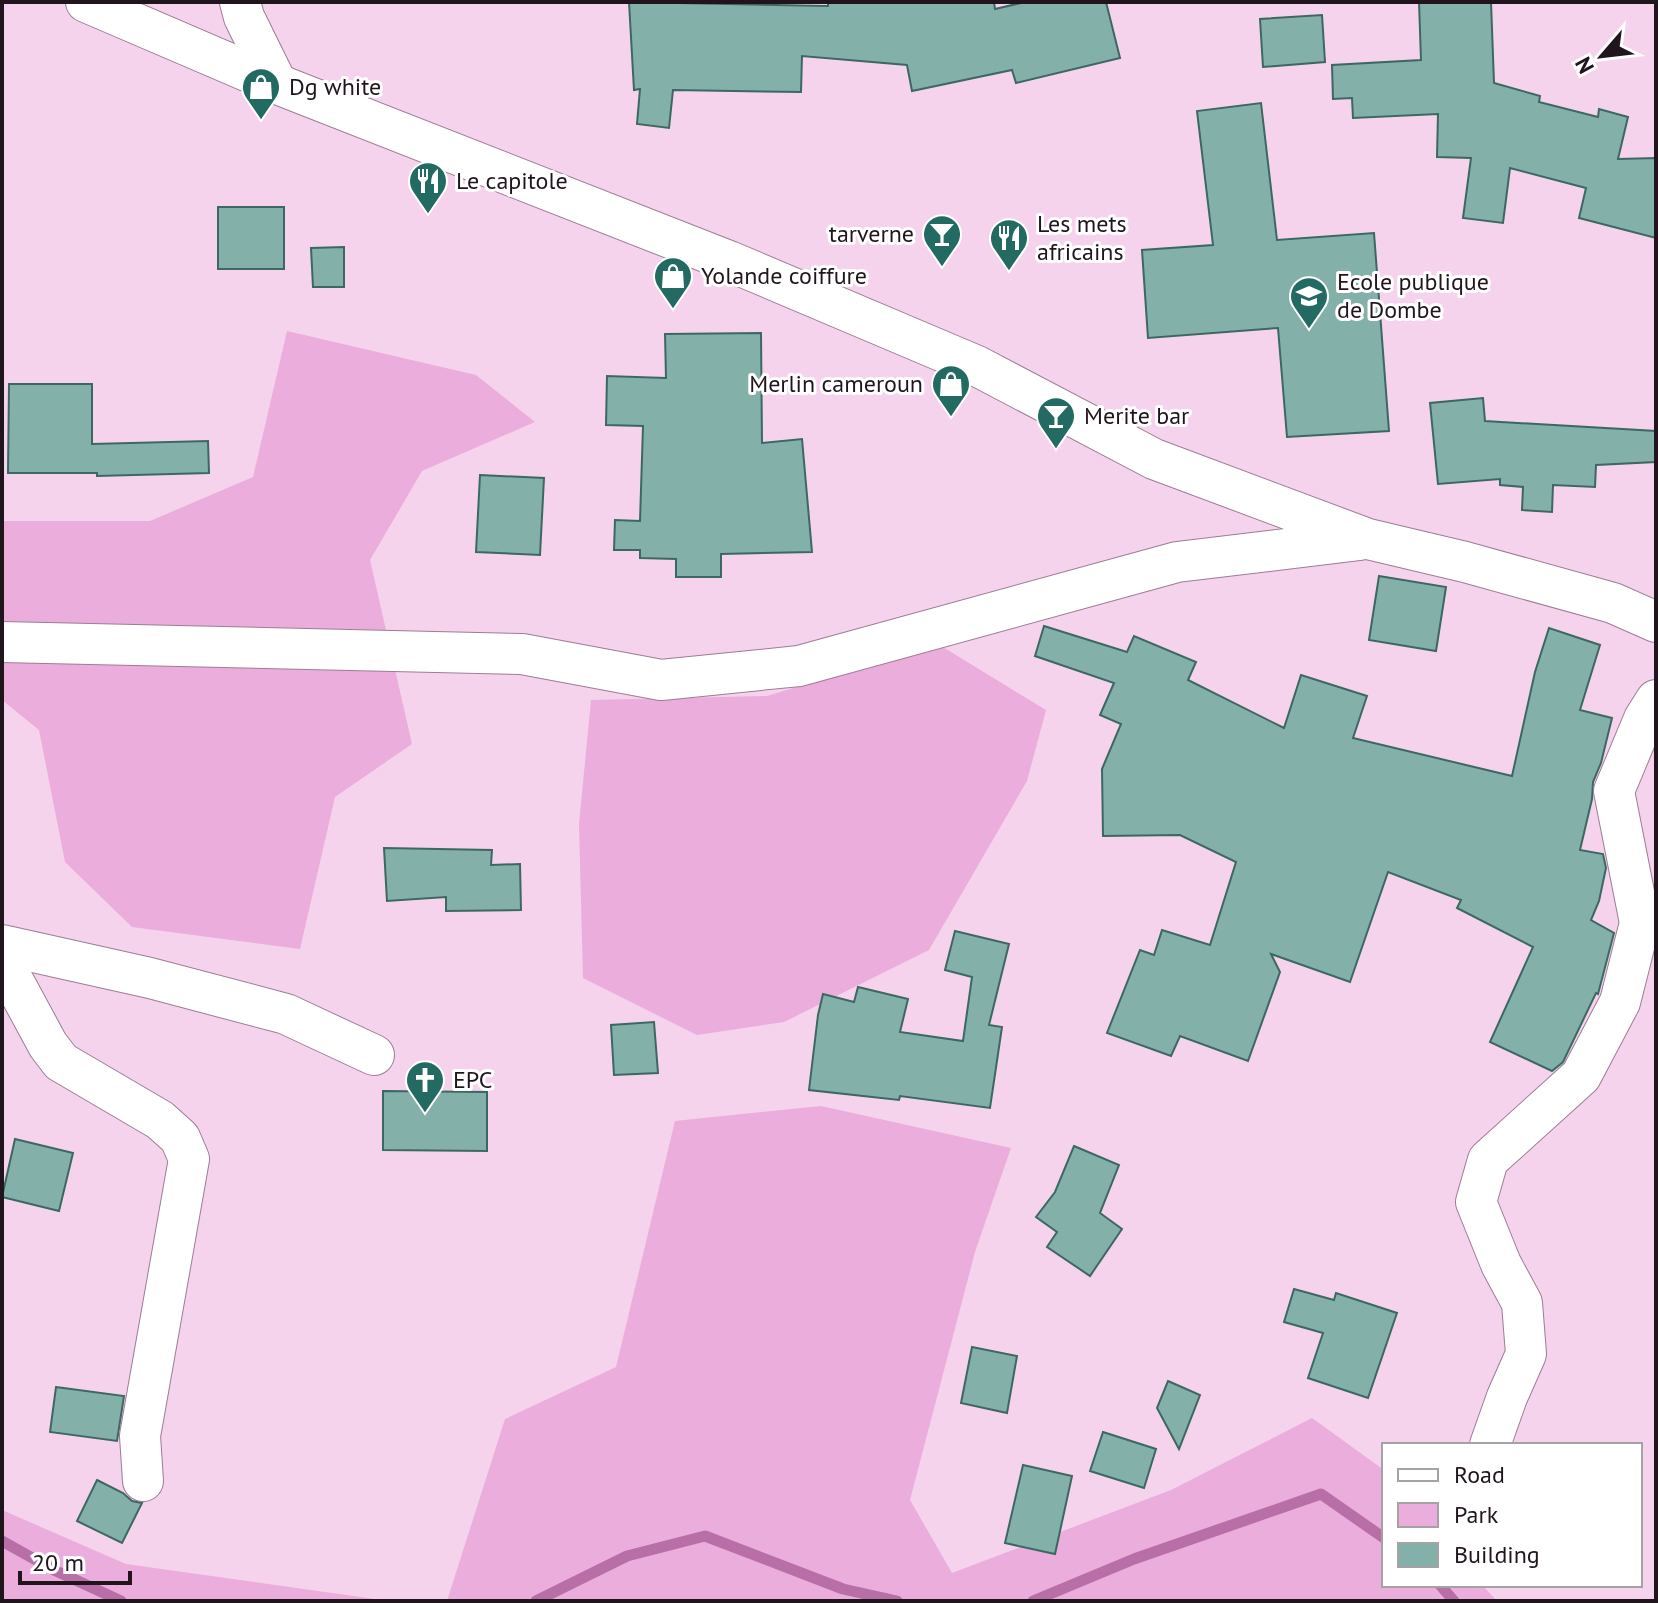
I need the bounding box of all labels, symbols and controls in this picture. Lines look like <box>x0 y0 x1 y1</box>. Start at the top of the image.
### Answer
north arrow <box>1562 16 1642 96</box>
text: N <box>1569 52 1600 78</box>
shop icon: Dg white <box>240 66 282 121</box>
place label: Dg white <box>289 71 381 102</box>
restaurant icon: Le capitole <box>407 160 449 215</box>
place label: Le capitole <box>456 165 568 196</box>
place label: Les mets africains <box>1037 208 1127 267</box>
bar icon: tarverne <box>921 213 963 268</box>
restaurant icon: Les mets africains <box>988 217 1030 272</box>
place label: tarverne <box>829 218 914 249</box>
shop icon: Yolande coiffure <box>652 255 694 310</box>
place label: Yolande coiffure <box>701 260 867 291</box>
place label: Ecole publique de Dombe <box>1337 266 1489 325</box>
school or university icon: Ecole publique de Dombe <box>1288 275 1330 330</box>
shop icon: Merlin cameroun <box>930 363 972 418</box>
place label: Merlin cameroun <box>749 368 923 399</box>
bar icon: Merite bar <box>1035 395 1077 450</box>
place label: Merite bar <box>1084 400 1189 431</box>
church icon: EPC <box>404 1059 446 1114</box>
place label: EPC <box>453 1064 493 1095</box>
legend <box>1382 1443 1642 1587</box>
text: Road <box>1454 1459 1505 1490</box>
text: Park <box>1454 1499 1499 1530</box>
scale bar <box>20 1535 130 1585</box>
text: Building <box>1454 1539 1540 1570</box>
text: 20 m <box>32 1547 84 1578</box>

